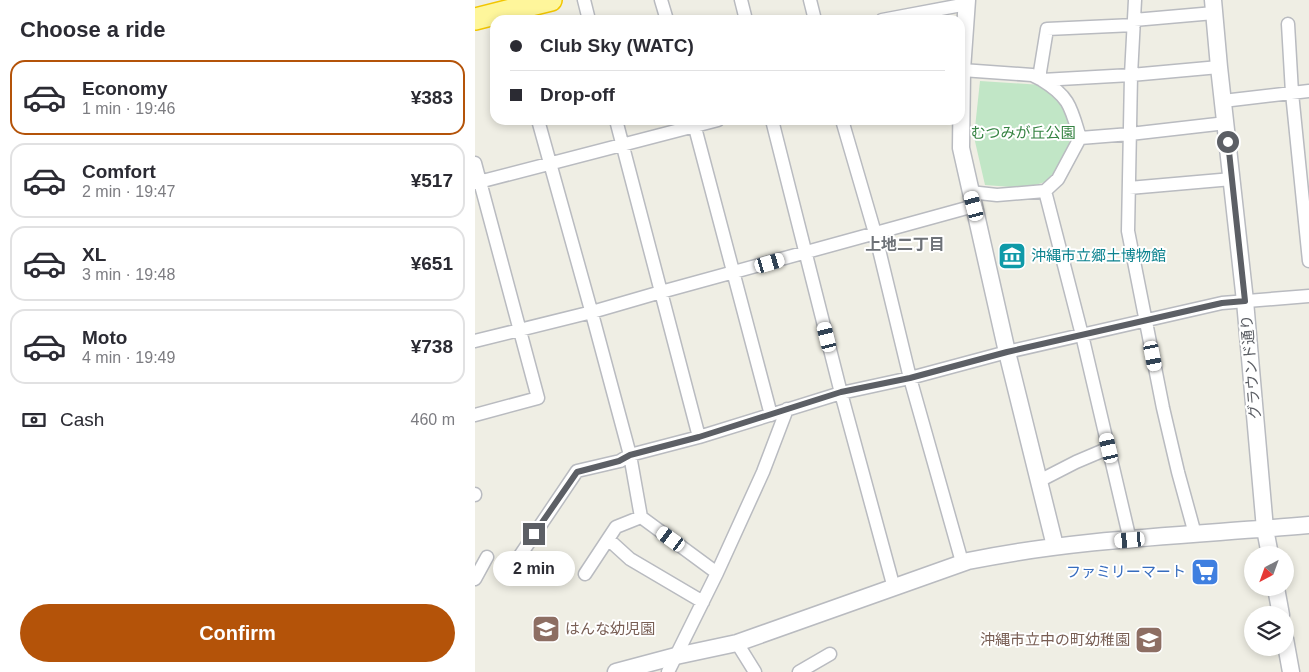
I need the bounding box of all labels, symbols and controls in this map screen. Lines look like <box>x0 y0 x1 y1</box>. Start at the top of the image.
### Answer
text: Choose a ride <box>20 17 165 42</box>
text: Club Sky (WATC) <box>540 35 694 56</box>
icon: car <box>22 75 67 120</box>
text: Economy <box>82 78 168 99</box>
text: Drop-off <box>540 84 615 105</box>
text: ¥383 <box>411 87 453 108</box>
text: 1 min · 19:46 <box>82 100 175 117</box>
park label: むつみが丘公園 <box>970 124 1076 141</box>
route start <box>1217 131 1239 153</box>
icon: car <box>22 158 67 203</box>
text: Comfort <box>82 161 156 182</box>
text: ¥517 <box>411 170 453 191</box>
text: 2 min · 19:47 <box>82 183 175 200</box>
car <box>962 190 985 222</box>
district label: 上地二丁目 <box>865 236 945 253</box>
icon: car <box>22 241 67 286</box>
museum icon: 沖縄市立郷土博物館 <box>997 241 1027 271</box>
text: XL <box>82 244 106 265</box>
place label: 沖縄市立郷土博物館 <box>1031 247 1166 264</box>
car <box>753 252 786 274</box>
text: ¥651 <box>411 253 453 274</box>
text: 3 min · 19:48 <box>82 266 175 283</box>
street label: グラウンド通り <box>1237 314 1264 420</box>
car <box>816 321 837 353</box>
icon: car <box>22 324 67 369</box>
text: Moto <box>82 327 127 348</box>
text: ¥738 <box>411 336 453 357</box>
car <box>1142 340 1163 372</box>
text: 4 min · 19:49 <box>82 349 175 366</box>
icon: cash <box>20 406 48 434</box>
text: Cash <box>60 409 104 430</box>
text: 460 m <box>411 411 455 428</box>
car <box>1098 432 1119 464</box>
route end <box>523 523 545 545</box>
car <box>654 524 687 554</box>
car <box>1114 531 1145 549</box>
north arrow <box>1244 546 1294 596</box>
map controls <box>1244 546 1294 656</box>
callout: 2 min <box>493 552 575 586</box>
supermarket icon: ファミリーマート <box>1190 557 1220 587</box>
text: 2 min <box>513 560 555 577</box>
place label: ファミリーマート <box>1066 563 1186 580</box>
button: Confirm <box>20 604 455 662</box>
button: layers <box>1244 606 1294 656</box>
school or university icon: はんな幼児園 <box>531 614 561 644</box>
place label: はんな幼児園 <box>565 620 655 637</box>
school or university icon: 沖縄市立中の町幼稚園 <box>1134 625 1164 655</box>
place label: 沖縄市立中の町幼稚園 <box>980 631 1130 648</box>

